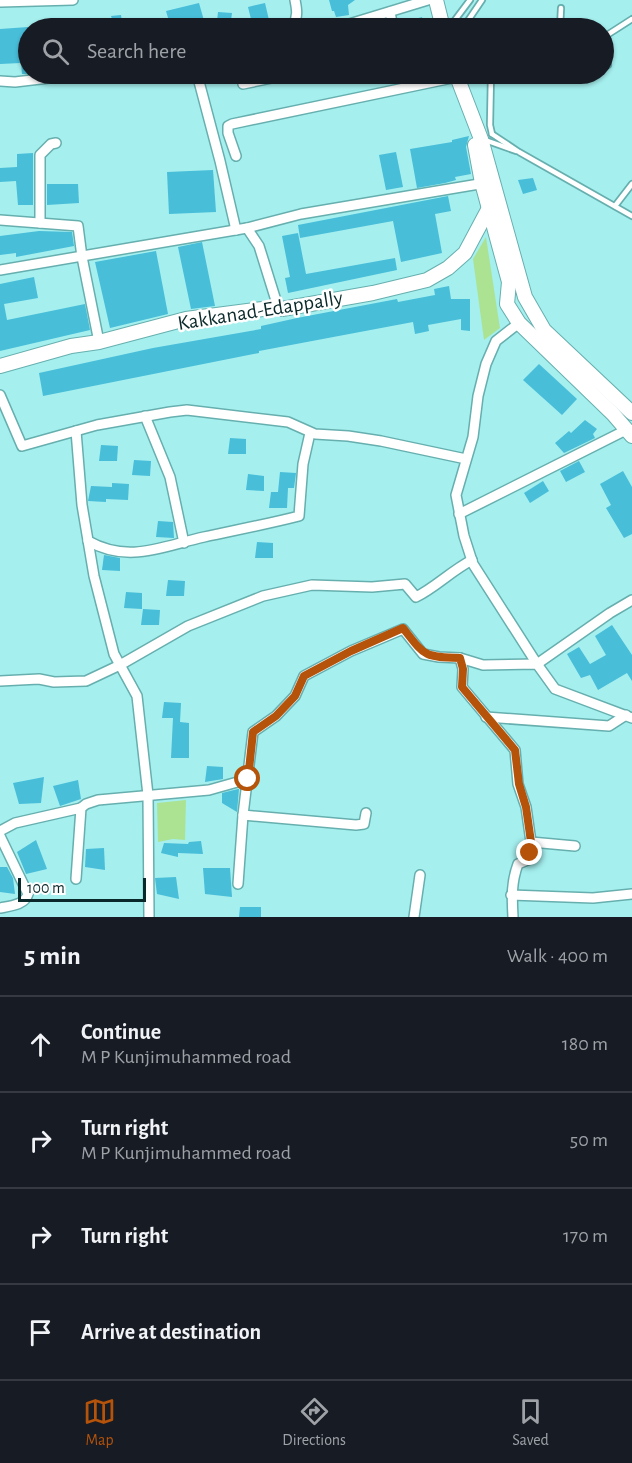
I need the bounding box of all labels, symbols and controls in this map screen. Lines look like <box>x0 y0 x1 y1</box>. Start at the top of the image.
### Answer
search box <box>18 18 614 84</box>
icon: search <box>39 35 72 68</box>
text: Search here <box>87 40 186 62</box>
street label: Kakkanad-Edappally <box>176 287 344 334</box>
route start <box>234 765 260 791</box>
route end <box>516 839 542 865</box>
scale bar <box>18 875 146 902</box>
text: 100 m <box>27 880 65 896</box>
text: 5 min <box>24 943 81 969</box>
text: Walk · 400 m <box>507 946 608 966</box>
text: Continue <box>81 1021 161 1043</box>
icon: ahead <box>24 1028 57 1061</box>
text: 180 m <box>562 1034 608 1054</box>
text: M P Kunjimuhammed road <box>81 1047 291 1067</box>
text: Turn right <box>81 1117 168 1139</box>
icon: right <box>24 1124 57 1157</box>
text: 50 m <box>570 1130 608 1150</box>
text: M P Kunjimuhammed road <box>81 1143 291 1163</box>
icon: right <box>24 1220 57 1253</box>
text: Turn right <box>81 1225 168 1247</box>
text: 170 m <box>563 1226 608 1246</box>
icon: arrive <box>24 1316 57 1349</box>
text: Arrive at destination <box>81 1321 261 1343</box>
tab: Map <box>83 1395 116 1450</box>
tab: Directions <box>282 1395 346 1450</box>
tab: Saved <box>512 1395 549 1450</box>

